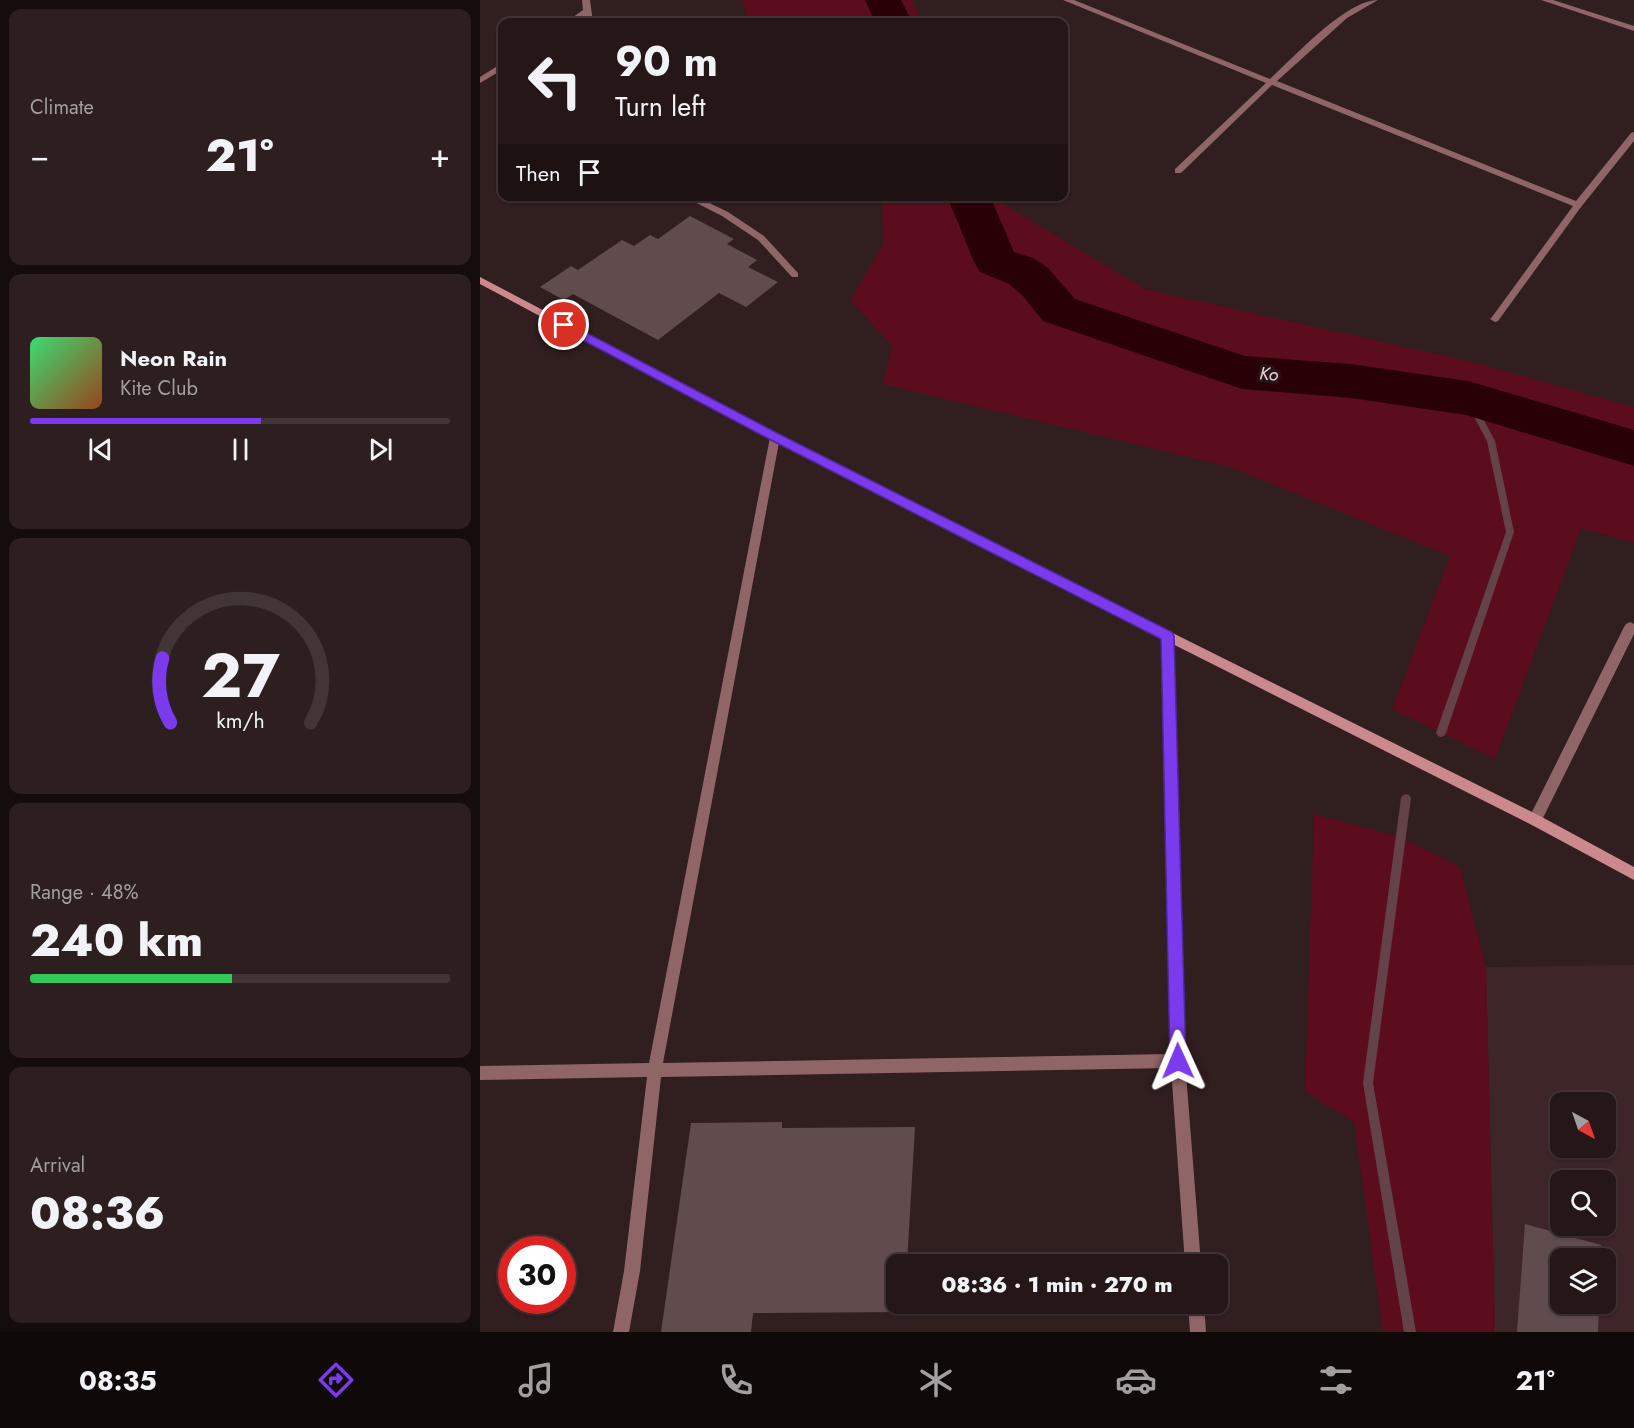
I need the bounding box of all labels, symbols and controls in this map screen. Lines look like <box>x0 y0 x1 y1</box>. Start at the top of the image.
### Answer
text: 90 m <box>615 31 718 92</box>
icon: left <box>516 42 594 120</box>
text: Turn left <box>615 87 705 126</box>
text: Climate <box>30 93 94 122</box>
text: 21° <box>206 123 274 188</box>
text: − <box>30 132 49 179</box>
text: + <box>430 132 450 179</box>
icon: arrive <box>573 156 606 189</box>
text: Then <box>516 157 561 189</box>
pin <box>538 299 589 350</box>
icon: arrive <box>547 308 580 341</box>
text: Neon Rain <box>120 342 227 374</box>
water label: Ko <box>1258 360 1280 388</box>
text: Kite Club <box>120 374 198 403</box>
icon: previous <box>84 433 117 466</box>
icon: pause <box>224 433 257 466</box>
icon: next <box>364 433 397 466</box>
text: 27 <box>201 630 280 720</box>
text: km/h <box>216 705 264 736</box>
text: Range · 48% <box>30 878 139 907</box>
text: 240 km <box>30 908 203 973</box>
position arrow <box>1146 1029 1210 1093</box>
north arrow <box>1550 1092 1616 1158</box>
map controls <box>1550 1092 1616 1314</box>
text: Arrival <box>30 1151 85 1180</box>
button: search <box>1550 1170 1616 1236</box>
text: 08:36 <box>30 1181 165 1246</box>
speed limit sign: 30 <box>498 1236 576 1314</box>
button: layers <box>1550 1248 1616 1314</box>
text: 08:36 · 1 min · 270 m <box>941 1268 1173 1300</box>
icon: directions <box>315 1359 357 1401</box>
icon: music <box>515 1359 557 1401</box>
icon: phone <box>715 1359 757 1401</box>
icon: climate <box>915 1359 957 1401</box>
icon: car <box>1115 1359 1157 1401</box>
icon: filters <box>1315 1359 1357 1401</box>
text: 08:35 <box>79 1361 157 1400</box>
text: 21° <box>1515 1361 1555 1400</box>

